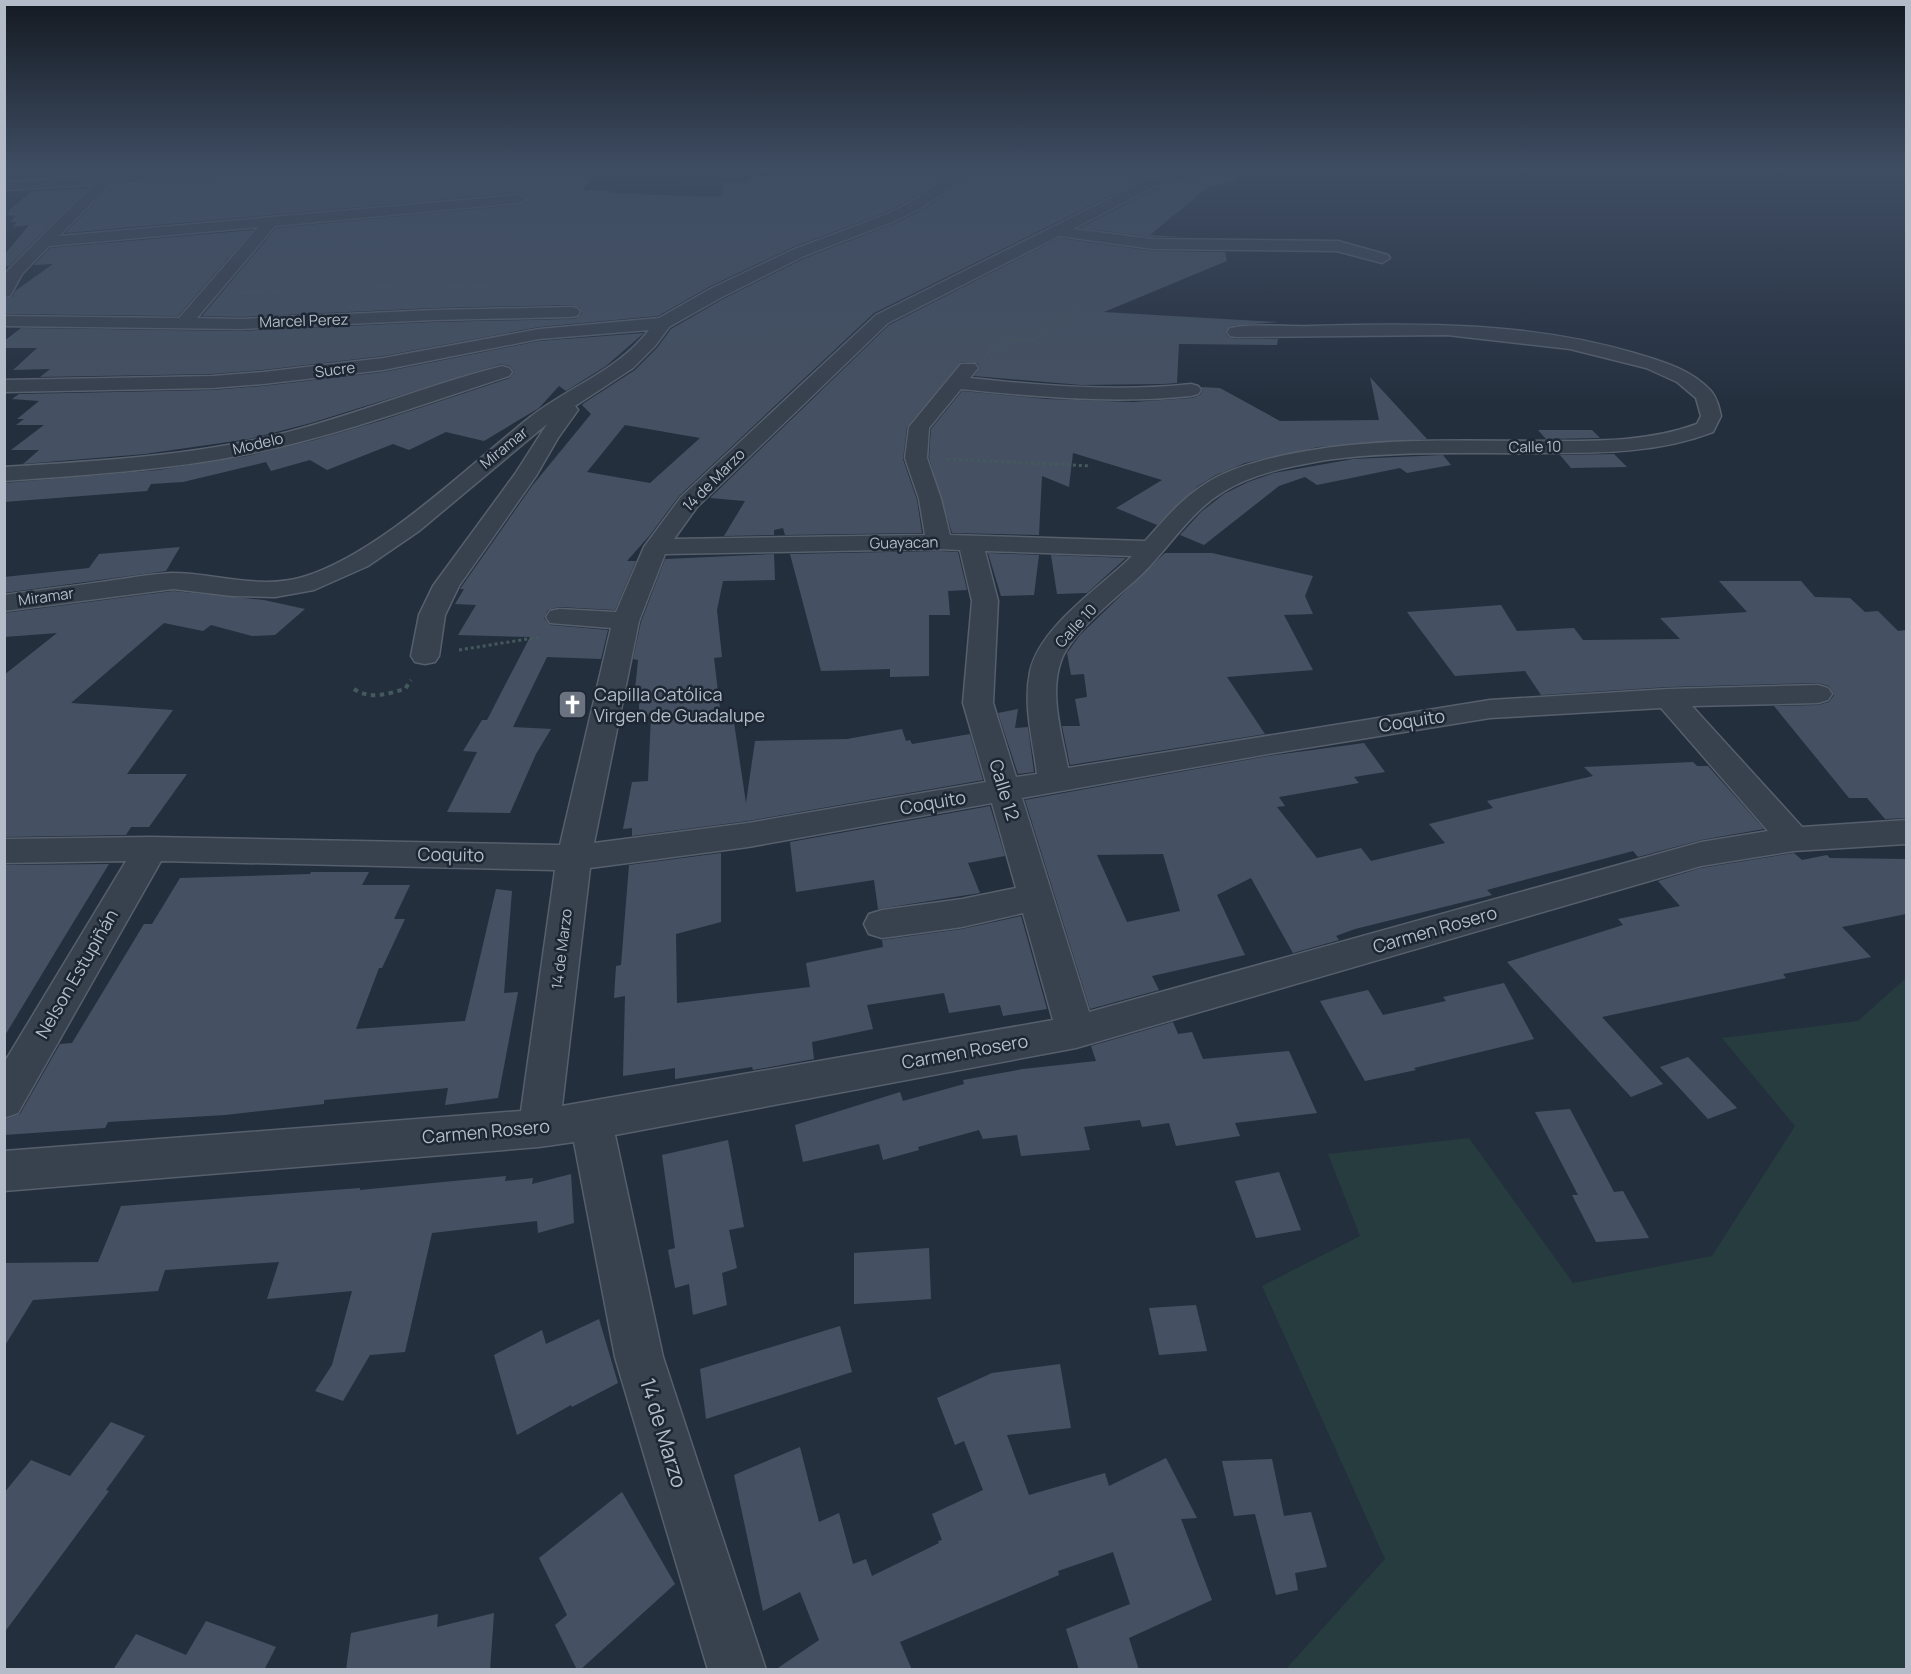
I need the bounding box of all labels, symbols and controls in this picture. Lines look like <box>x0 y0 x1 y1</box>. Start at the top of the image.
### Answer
street label: Marcel Perez <box>259 308 349 333</box>
street label: Sucre <box>314 357 357 382</box>
street label: Miramar <box>475 421 533 473</box>
street label: Modelo <box>230 427 285 460</box>
street label: Calle 10 <box>1508 436 1562 457</box>
street label: 14 de Marzo <box>678 444 750 516</box>
street label: Guayacan <box>869 531 939 554</box>
street label: Miramar <box>17 582 76 611</box>
street label: Calle 10 <box>1050 599 1101 652</box>
place label: Capilla Católica Virgen de Guadalupe <box>594 682 765 727</box>
church icon: Capilla Católica Virgen de Guadalupe <box>557 689 589 721</box>
street label: Coquito <box>1377 703 1447 737</box>
street label: Calle 12 <box>984 756 1026 823</box>
street label: Coquito <box>898 784 968 820</box>
street label: Coquito <box>418 841 485 867</box>
street label: Carmen Rosero <box>1370 900 1500 958</box>
street label: Nelson Estupiñán <box>29 905 123 1042</box>
street label: 14 de Marzo <box>546 907 577 990</box>
street label: Carmen Rosero <box>900 1028 1030 1074</box>
street label: Carmen Rosero <box>421 1113 551 1149</box>
street label: 14 de Marzo <box>634 1374 694 1491</box>

